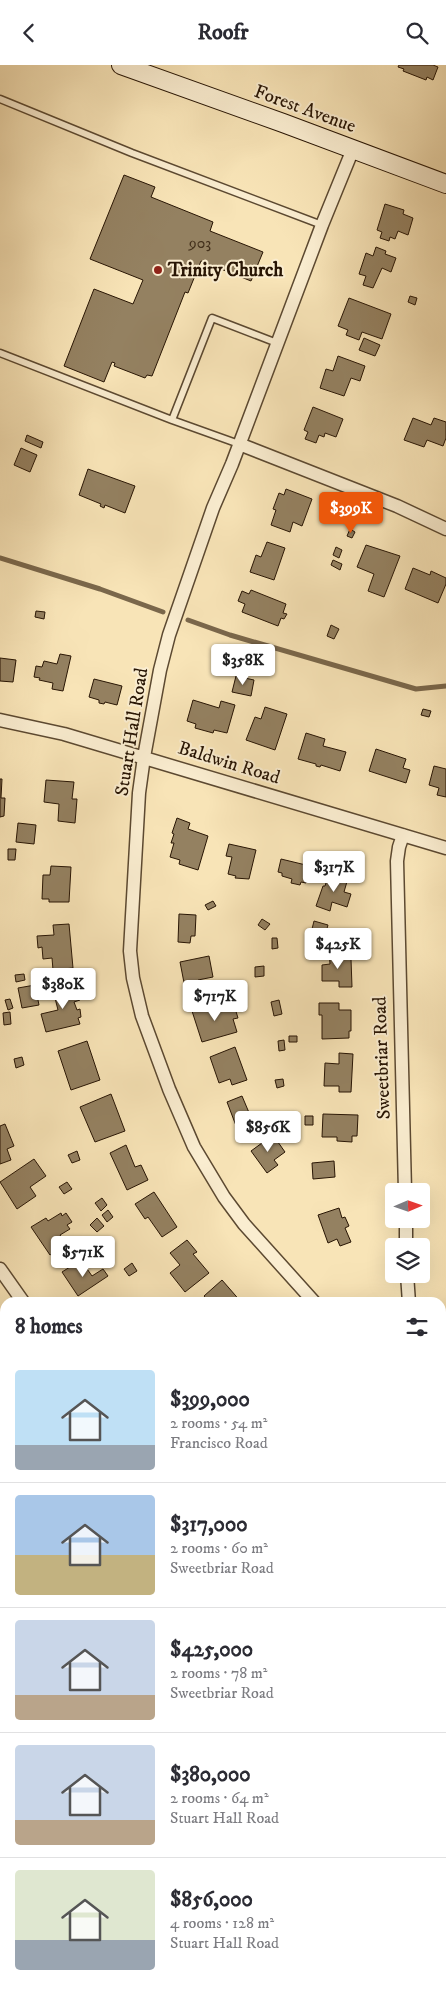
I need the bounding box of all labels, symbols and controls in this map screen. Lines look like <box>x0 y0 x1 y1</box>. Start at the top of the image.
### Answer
icon: back <box>15 19 43 47</box>
text: Roofr <box>197 19 249 46</box>
icon: search <box>403 19 431 47</box>
street label: Forest Avenue <box>251 80 359 138</box>
house number: 903 <box>188 233 211 253</box>
place label: Trinity Church <box>167 259 284 282</box>
marker: Trinity Church <box>152 264 164 276</box>
pin: $399K <box>316 491 386 534</box>
text: $399K <box>330 498 372 518</box>
pin: $358K <box>208 643 278 686</box>
text: $358K <box>222 650 264 670</box>
street label: Stuart Hall Road <box>111 666 154 798</box>
street label: Baldwin Road <box>175 737 283 790</box>
pin: $317K <box>299 851 369 893</box>
text: $317K <box>314 857 354 877</box>
pin: $425K <box>303 927 373 970</box>
text: $425K <box>316 934 360 954</box>
pin: $380K <box>28 967 98 1010</box>
text: $380K <box>42 974 84 994</box>
pin: $717K <box>180 979 250 1022</box>
text: $717K <box>194 986 236 1006</box>
street label: Sweetbriar Road <box>368 996 396 1120</box>
pin: $856K <box>233 1111 303 1153</box>
text: $856K <box>246 1117 290 1137</box>
north arrow <box>385 1183 430 1227</box>
map controls <box>385 1183 430 1283</box>
pin: $571K <box>48 1235 118 1278</box>
button: layers <box>385 1238 430 1283</box>
text: $571K <box>62 1242 104 1262</box>
icon: filters <box>403 1313 431 1341</box>
text: 8 homes <box>15 1314 83 1340</box>
text: $399,000 <box>170 1387 250 1413</box>
icon: home <box>55 1390 115 1450</box>
text: 2 rooms · 54 m² <box>170 1413 267 1433</box>
text: Francisco Road <box>170 1433 268 1453</box>
text: $317,000 <box>170 1512 247 1538</box>
icon: home <box>55 1515 115 1575</box>
text: 2 rooms · 60 m² <box>170 1538 268 1558</box>
text: Sweetbriar Road <box>170 1558 274 1578</box>
text: $425,000 <box>170 1637 253 1663</box>
icon: home <box>55 1640 115 1700</box>
text: 2 rooms · 78 m² <box>170 1663 267 1683</box>
text: Sweetbriar Road <box>170 1683 274 1703</box>
text: $380,000 <box>170 1762 251 1788</box>
icon: home <box>55 1765 115 1825</box>
text: 2 rooms · 64 m² <box>170 1788 269 1808</box>
text: Stuart Hall Road <box>170 1808 279 1828</box>
text: $856,000 <box>170 1887 253 1913</box>
icon: home <box>55 1890 115 1950</box>
text: 4 rooms · 128 m² <box>170 1913 274 1933</box>
text: Stuart Hall Road <box>170 1933 279 1953</box>

